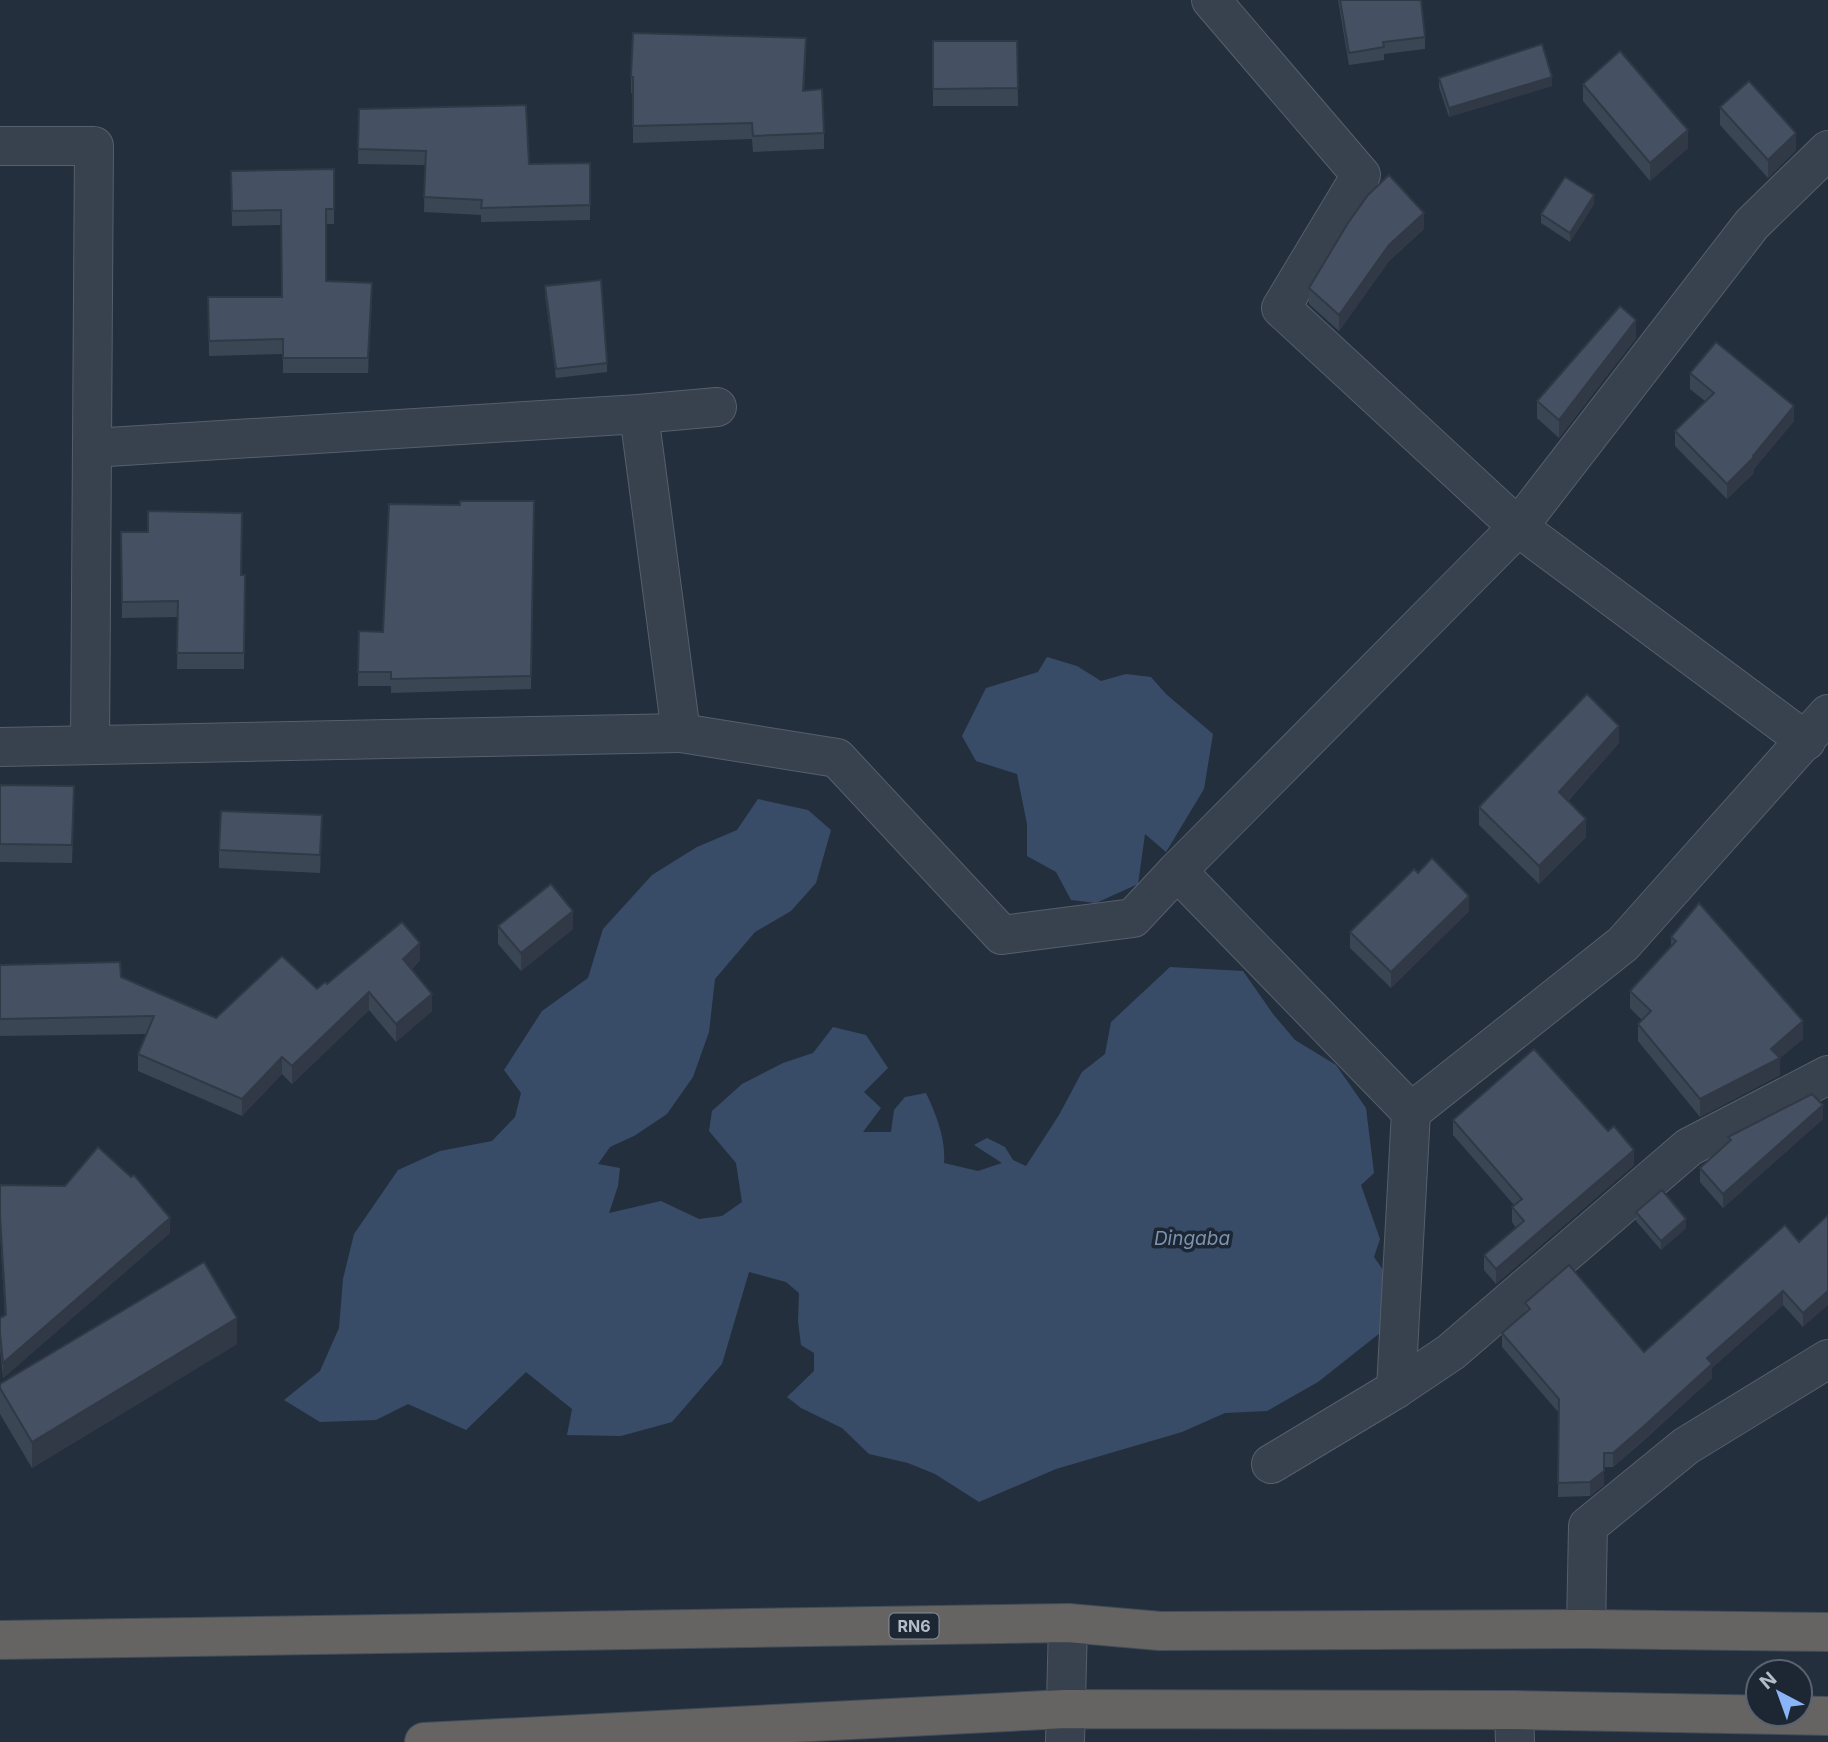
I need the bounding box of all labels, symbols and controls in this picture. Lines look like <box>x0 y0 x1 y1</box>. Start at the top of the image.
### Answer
water label: Dingaba <box>1154 1227 1230 1250</box>
road number: RN6 <box>890 1614 939 1638</box>
north arrow <box>1744 1658 1814 1728</box>
text: N <box>1755 1667 1781 1694</box>

